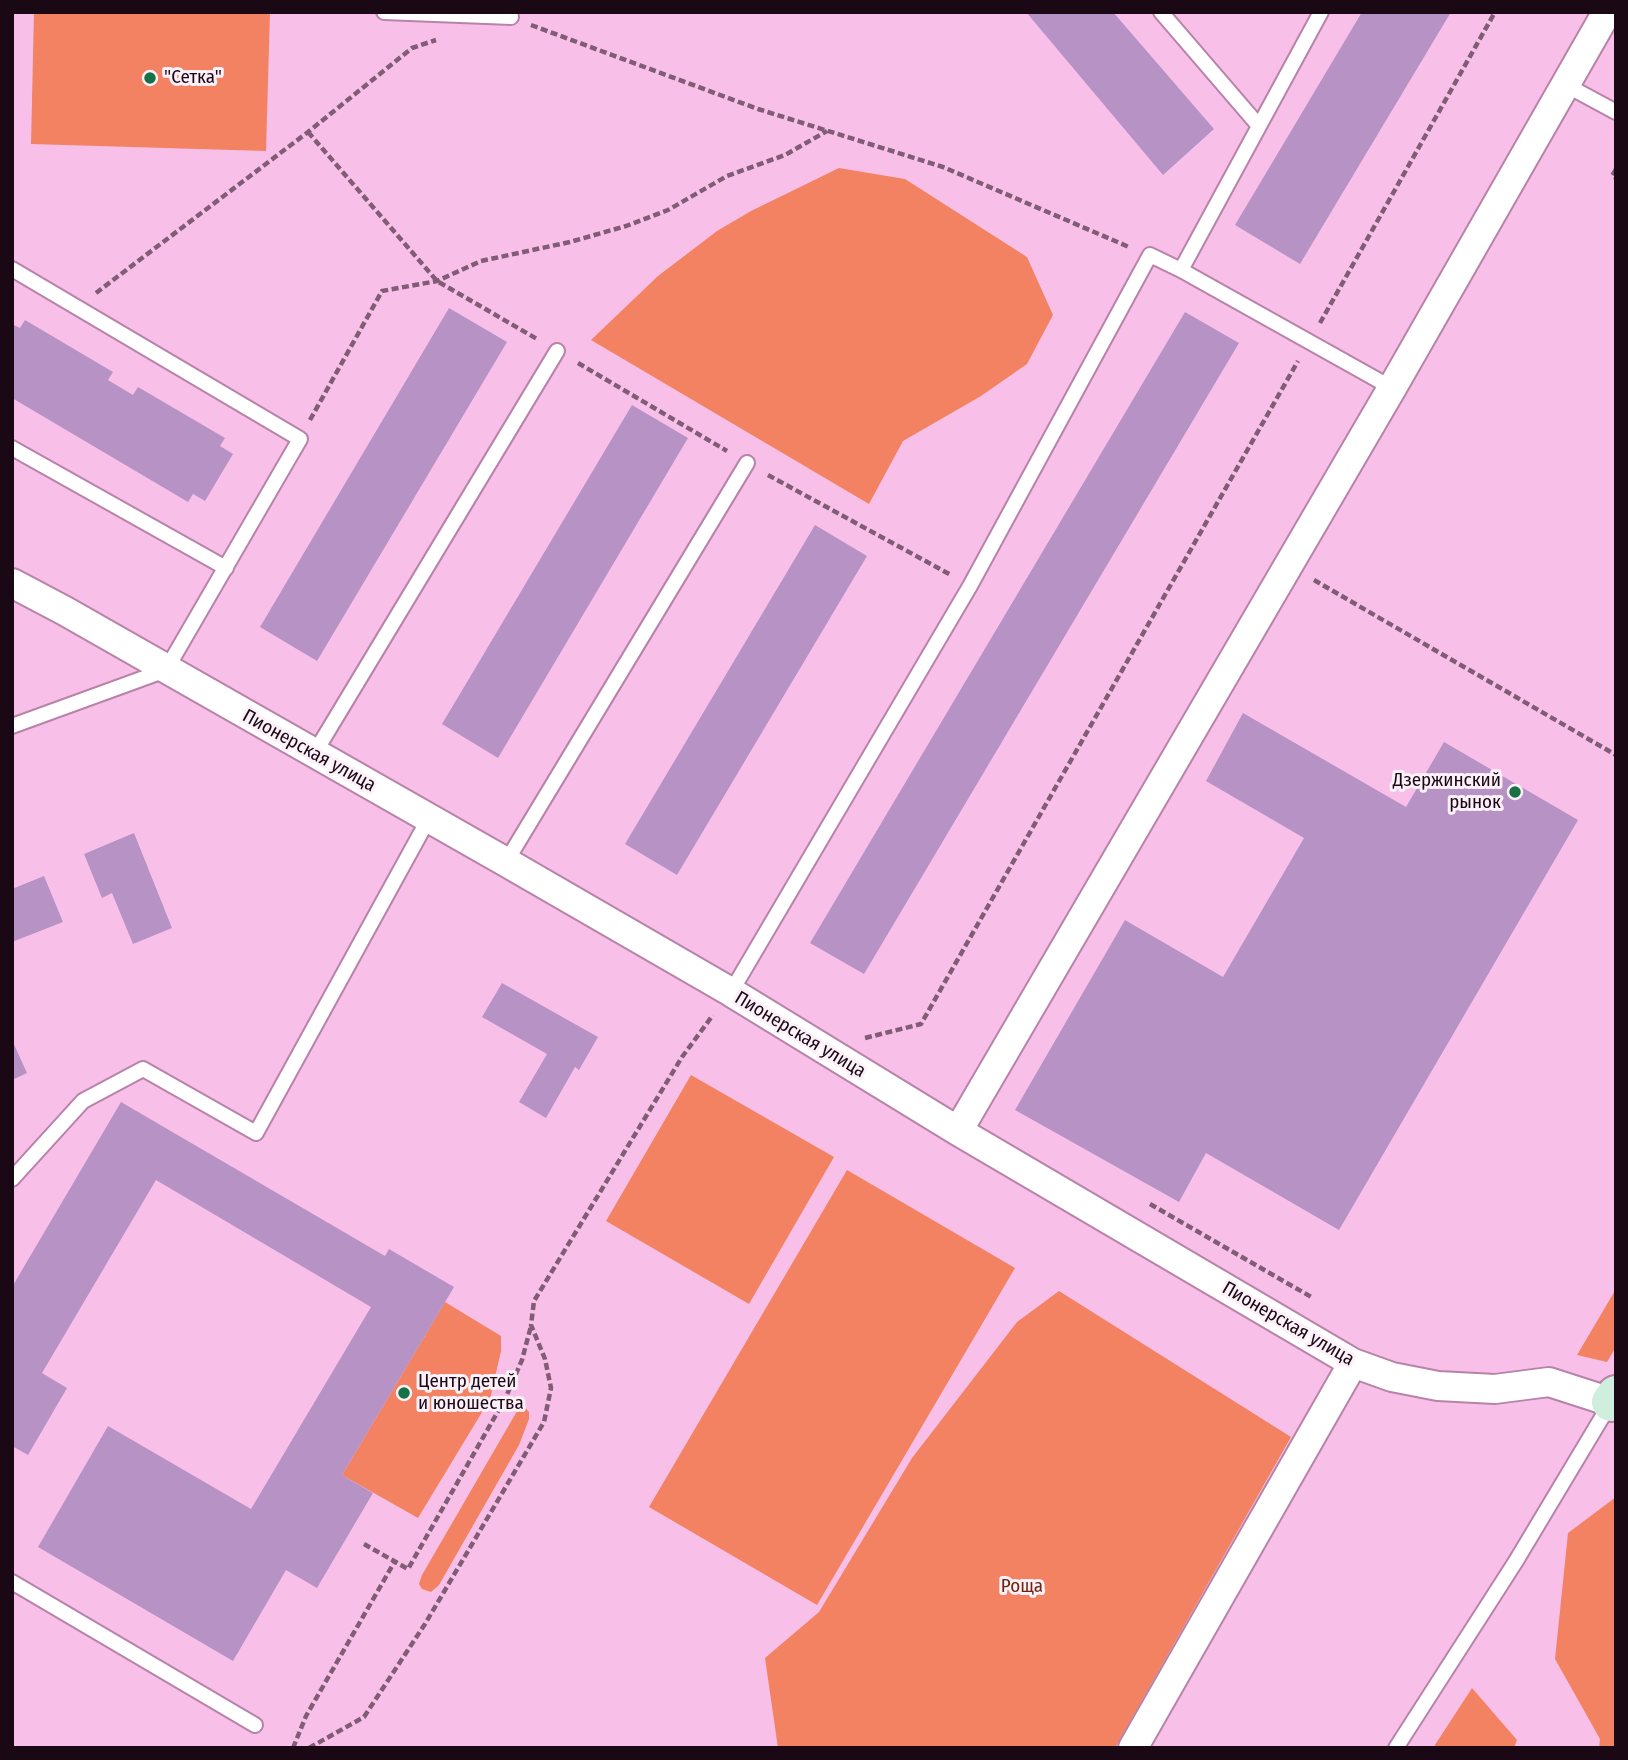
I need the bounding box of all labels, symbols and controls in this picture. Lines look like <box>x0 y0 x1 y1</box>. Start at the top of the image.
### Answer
place label: "Сетка" <box>164 67 222 89</box>
marker: "Сетка" <box>142 70 158 86</box>
street label: Пионерская улица <box>238 705 380 797</box>
place label: Дзержинский рынок <box>1393 770 1501 814</box>
marker: Дзержинский рынок <box>1507 784 1523 800</box>
street label: Пионерская улица <box>730 987 870 1083</box>
street label: Пионерская улица <box>1218 1277 1358 1371</box>
place label: Центр детей и юношества <box>418 1371 524 1415</box>
marker: Центр детей и юношества <box>396 1385 412 1401</box>
park label: Роща <box>1001 1576 1043 1598</box>

